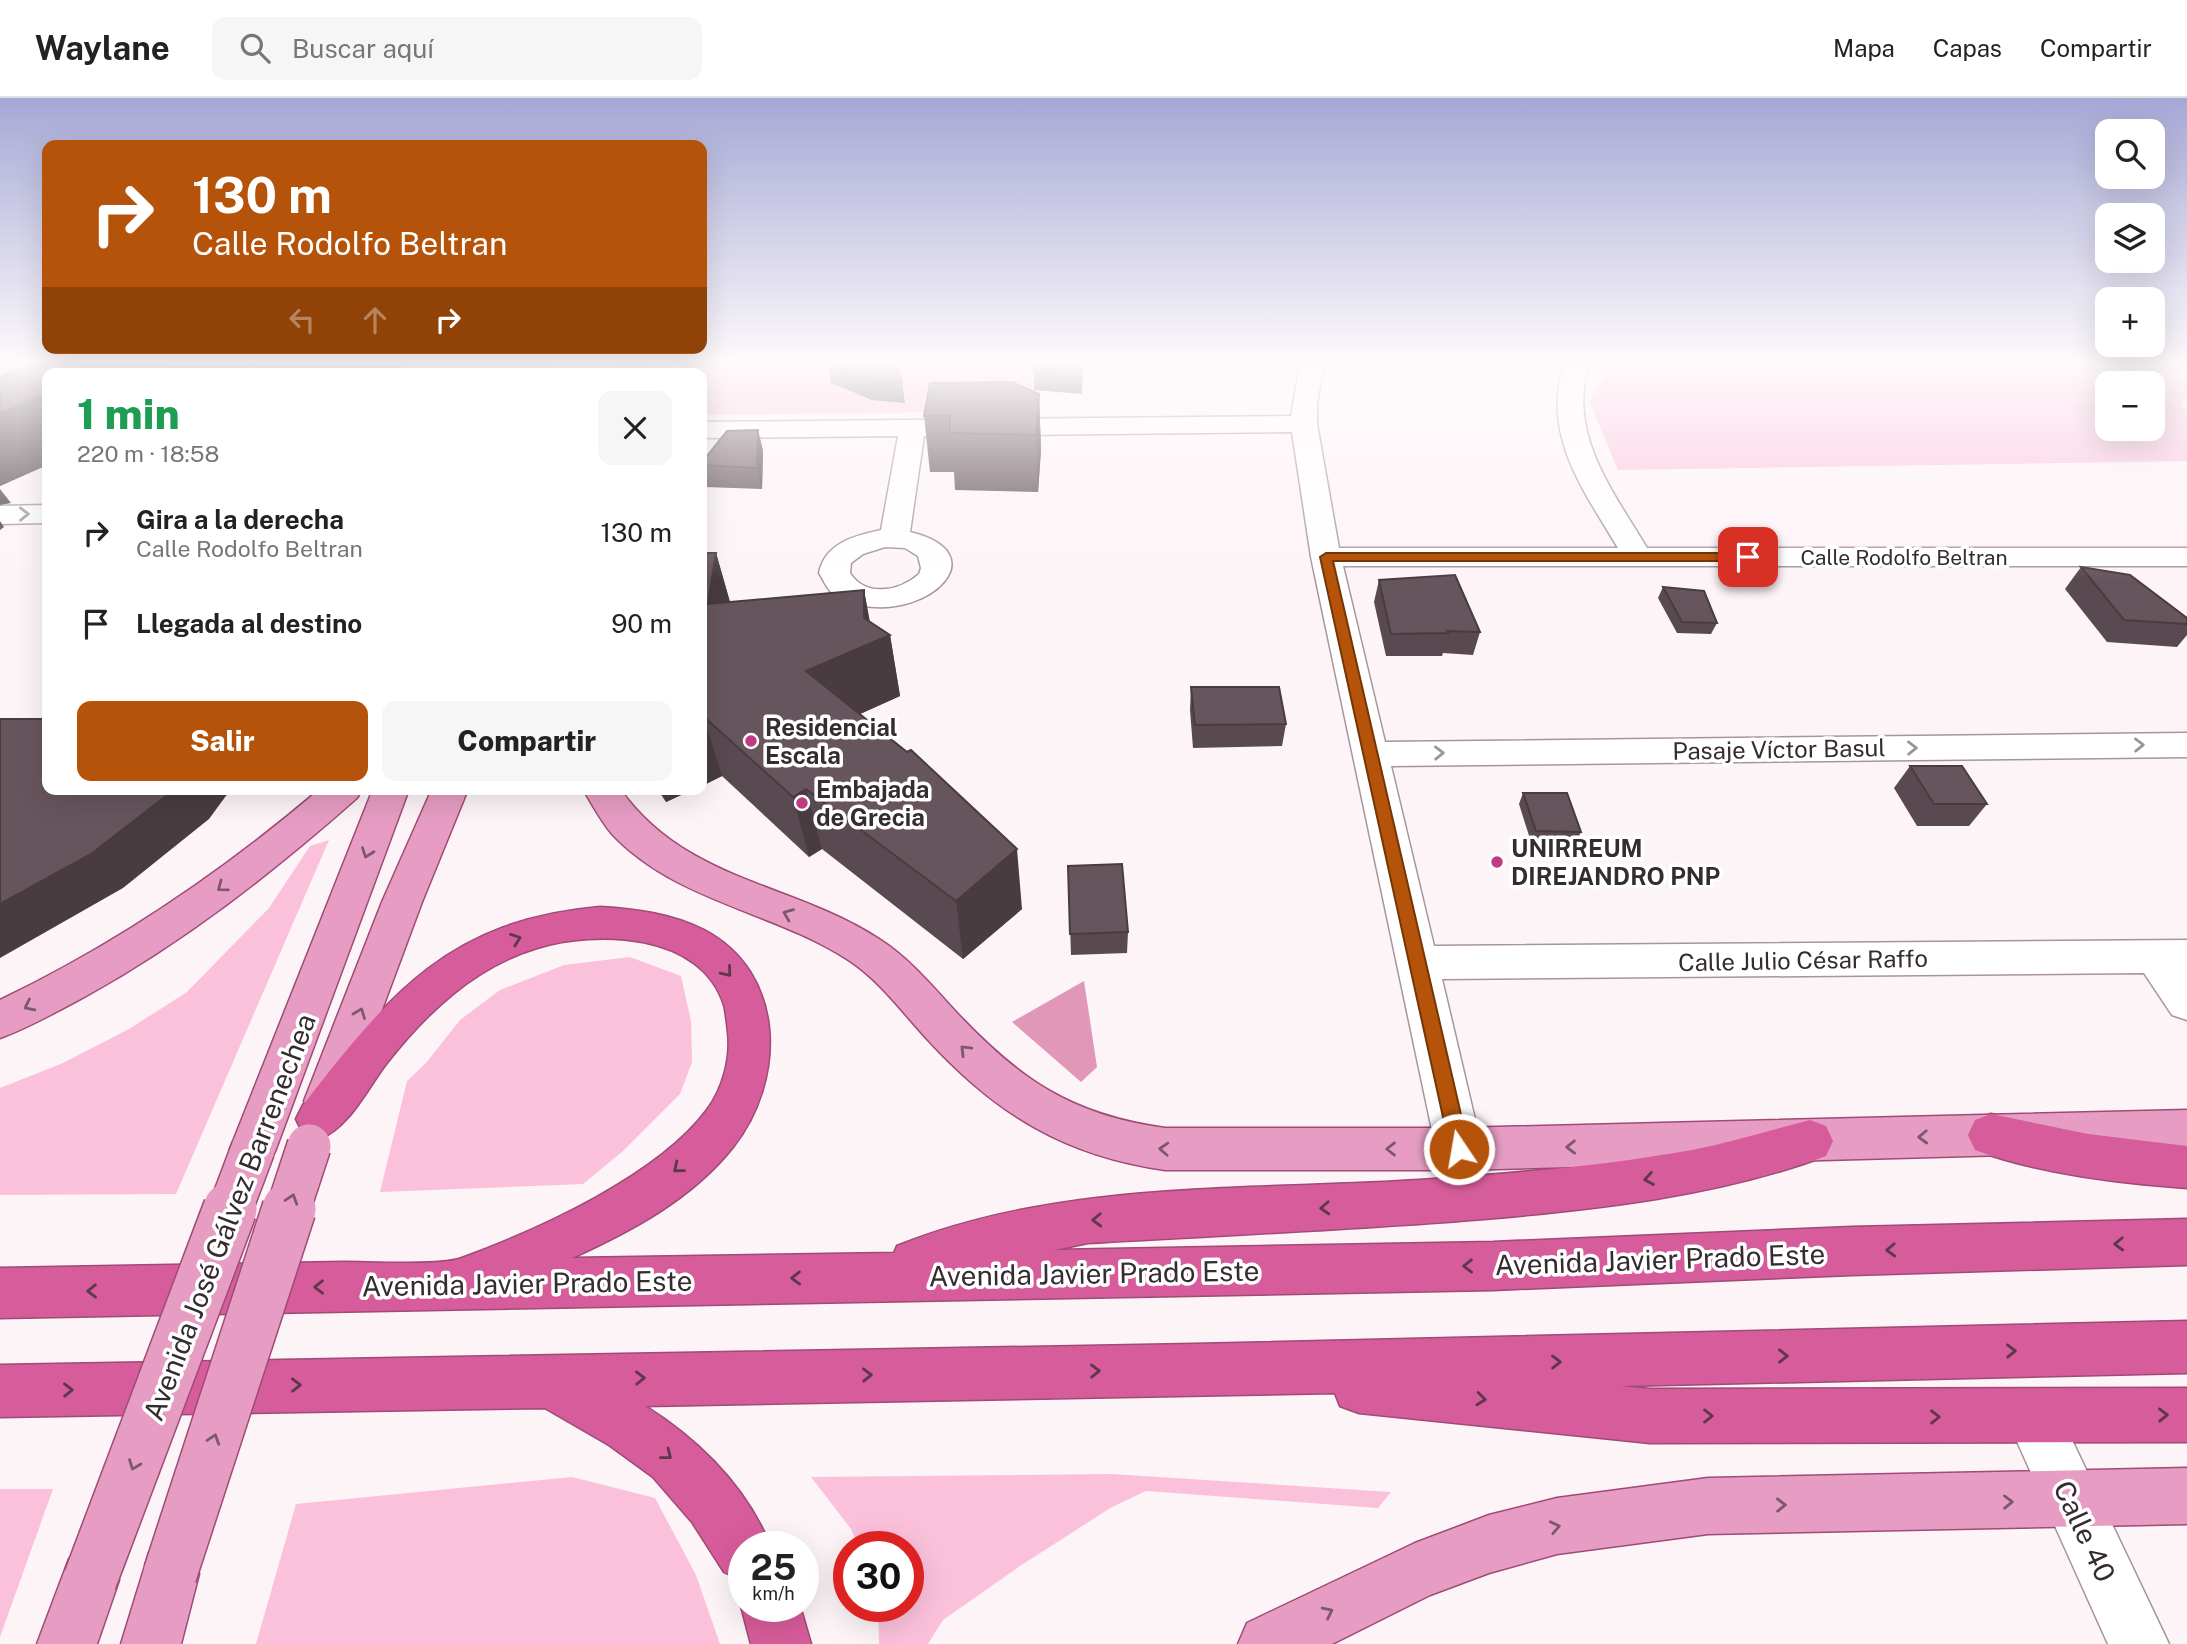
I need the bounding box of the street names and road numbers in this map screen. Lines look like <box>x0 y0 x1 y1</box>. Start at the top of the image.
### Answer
street label: Calle Rodolfo Beltran <box>1800 545 2008 570</box>
street label: Pasaje Víctor Basul <box>1672 733 1886 765</box>
street label: Calle Julio César Raffo <box>1678 944 1928 976</box>
street label: Avenida José Gálvez Barrenechea <box>136 1009 322 1425</box>
street label: Avenida Javier Prado Este <box>1494 1237 1826 1281</box>
street label: Avenida Javier Prado Este <box>928 1254 1260 1292</box>
street label: Avenida Javier Prado Este <box>361 1264 693 1302</box>
street label: Calle 40 <box>2047 1475 2123 1587</box>

